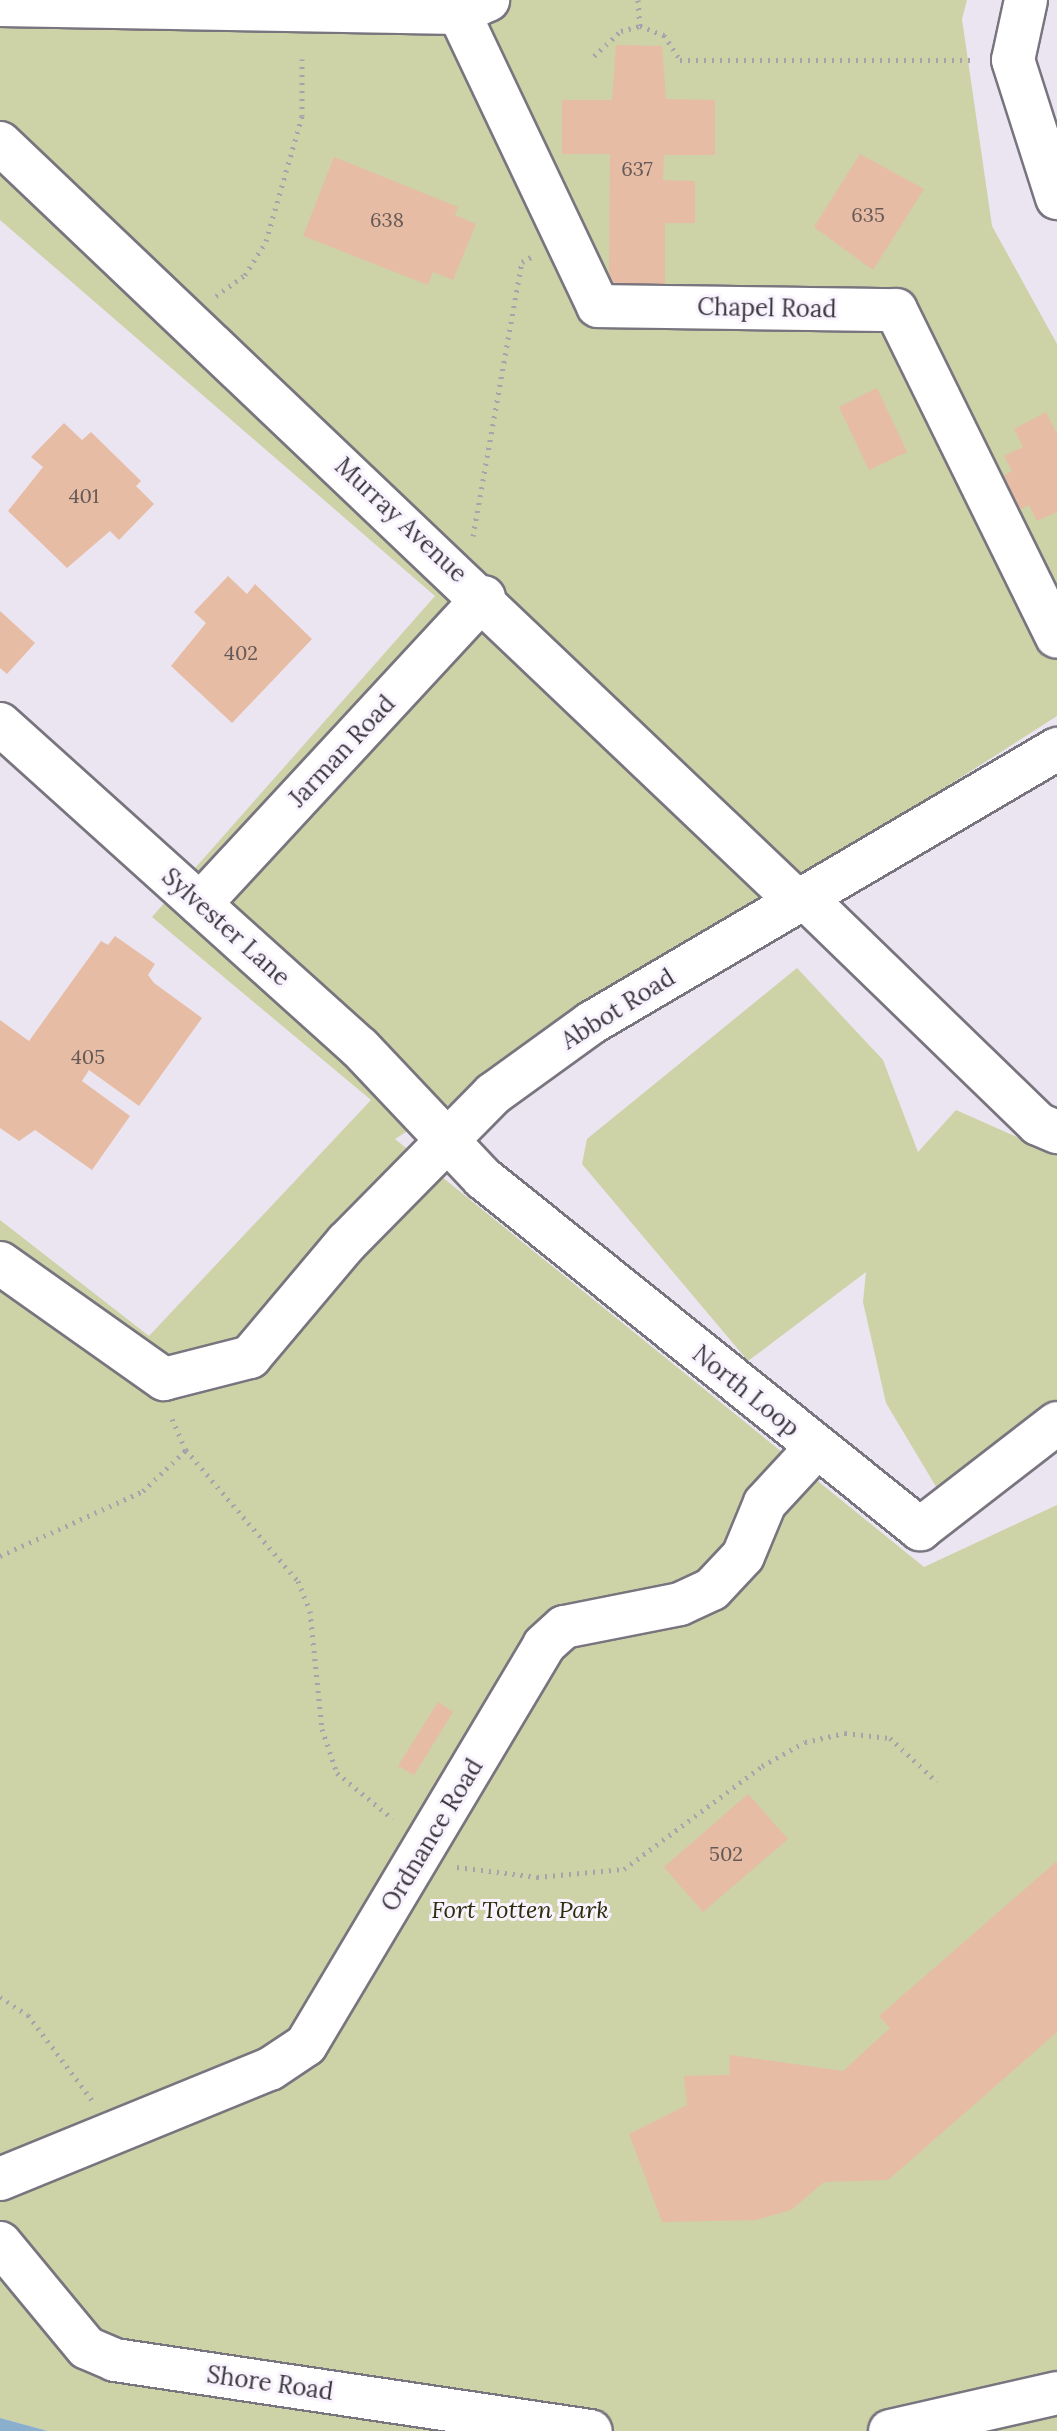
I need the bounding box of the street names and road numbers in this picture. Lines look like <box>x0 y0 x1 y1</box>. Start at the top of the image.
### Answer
street label: Chapel Road <box>697 292 837 324</box>
street label: Murray Avenue <box>329 452 473 588</box>
street label: Jarman Road <box>283 689 401 813</box>
street label: Sylvester Lane <box>156 862 296 992</box>
street label: Abbot Road <box>556 963 680 1055</box>
street label: North Loop <box>687 1339 805 1443</box>
street label: Ordnance Road <box>375 1754 489 1916</box>
street label: Shore Road <box>205 2360 335 2406</box>

